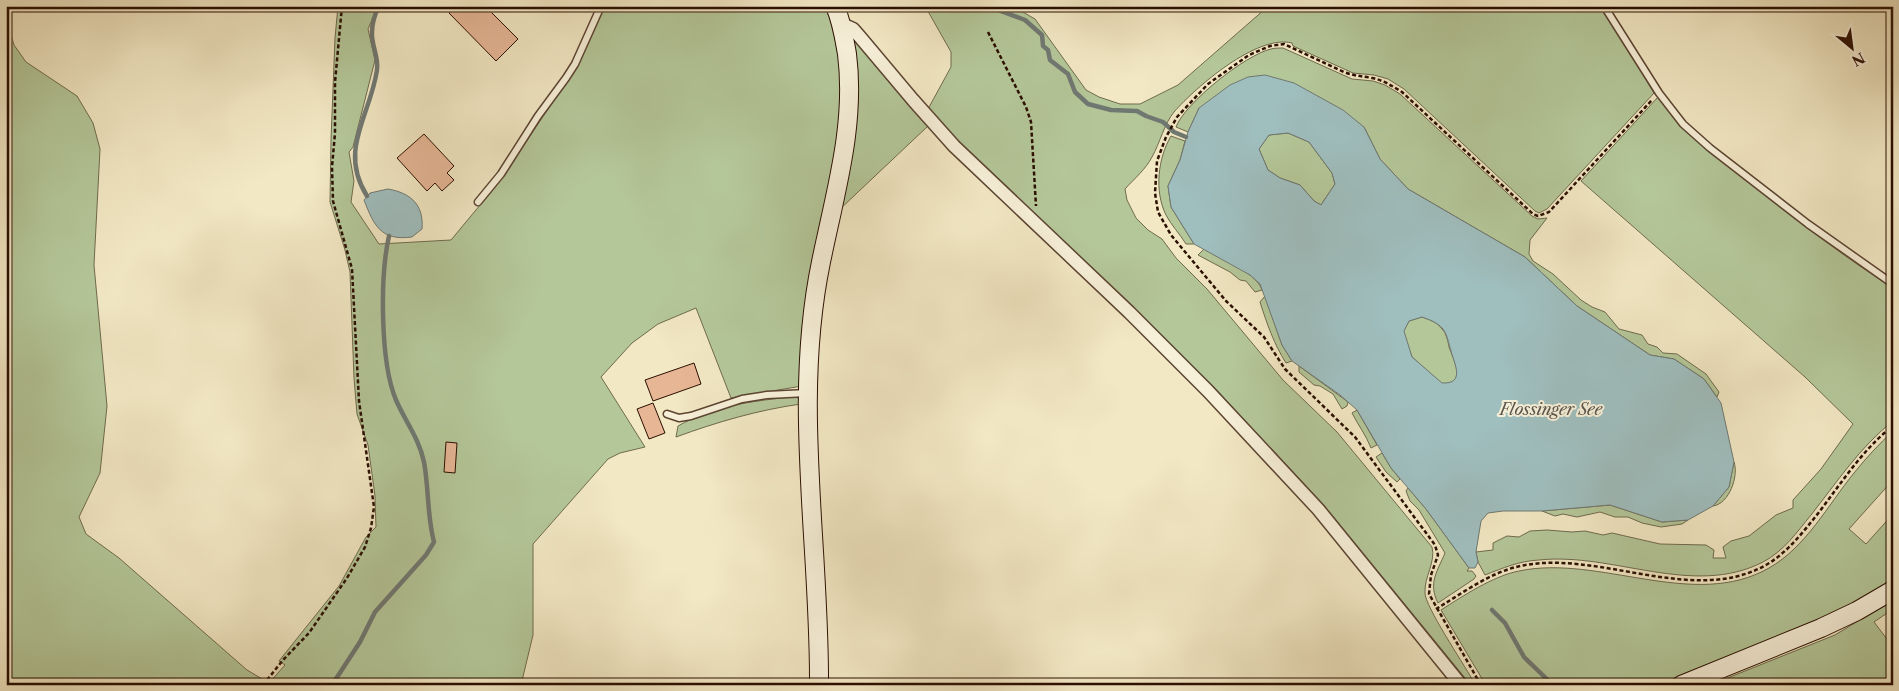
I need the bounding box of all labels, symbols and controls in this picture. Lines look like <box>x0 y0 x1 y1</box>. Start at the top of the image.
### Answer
north arrow <box>1826 22 1876 72</box>
text: N <box>1849 49 1868 70</box>
water label: Flossinger See <box>1498 399 1604 419</box>

